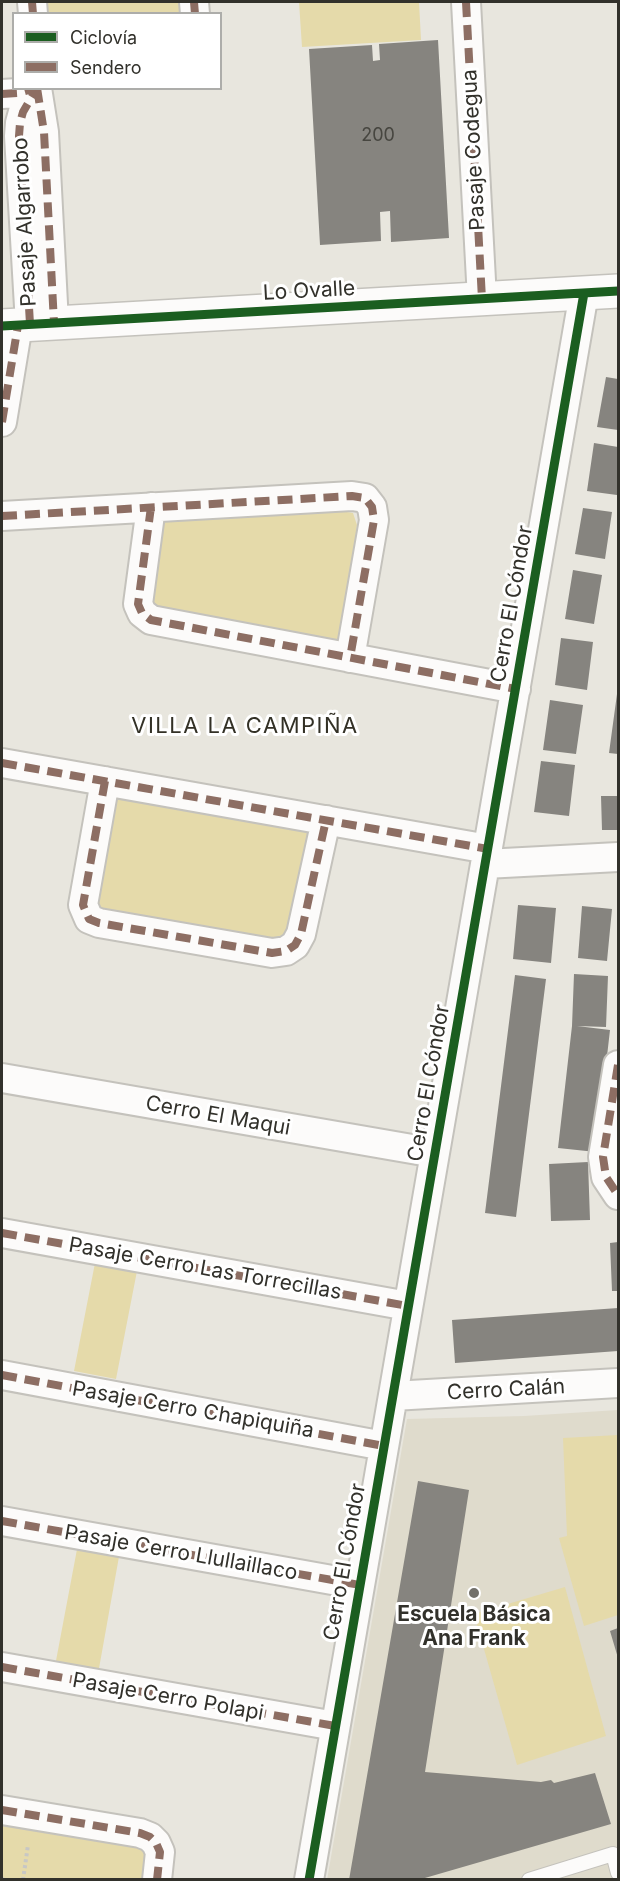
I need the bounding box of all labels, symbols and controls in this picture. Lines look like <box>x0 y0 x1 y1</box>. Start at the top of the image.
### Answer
legend <box>12 12 222 90</box>
text: Ciclovía <box>70 27 137 48</box>
text: Sendero <box>70 57 141 78</box>
street label: Pasaje Codegua <box>457 69 491 231</box>
house number: 200 <box>361 125 395 147</box>
street label: Pasaje Algarrobo <box>8 137 42 307</box>
street label: Lo Ovalle <box>262 276 356 306</box>
street label: Cerro El Cóndor <box>486 523 538 685</box>
district label: VILLA LA CAMPIÑA <box>131 713 359 739</box>
street label: Cerro El Cóndor <box>403 1002 455 1164</box>
street label: Cerro El Maqui <box>144 1091 292 1141</box>
street label: Pasaje Cerro Las Torrecillas <box>67 1233 343 1305</box>
street label: Cerro Calán <box>446 1374 566 1406</box>
street label: Pasaje Cerro Chapiquiña <box>70 1376 316 1444</box>
street label: Cerro El Cóndor <box>319 1481 371 1643</box>
street label: Pasaje Cerro Llullaillaco <box>63 1520 299 1586</box>
marker: Escuela Básica Ana Frank <box>467 1586 481 1600</box>
place label: Escuela Básica Ana Frank <box>397 1602 551 1652</box>
street label: Pasaje Cerro Polapi <box>70 1668 266 1726</box>

